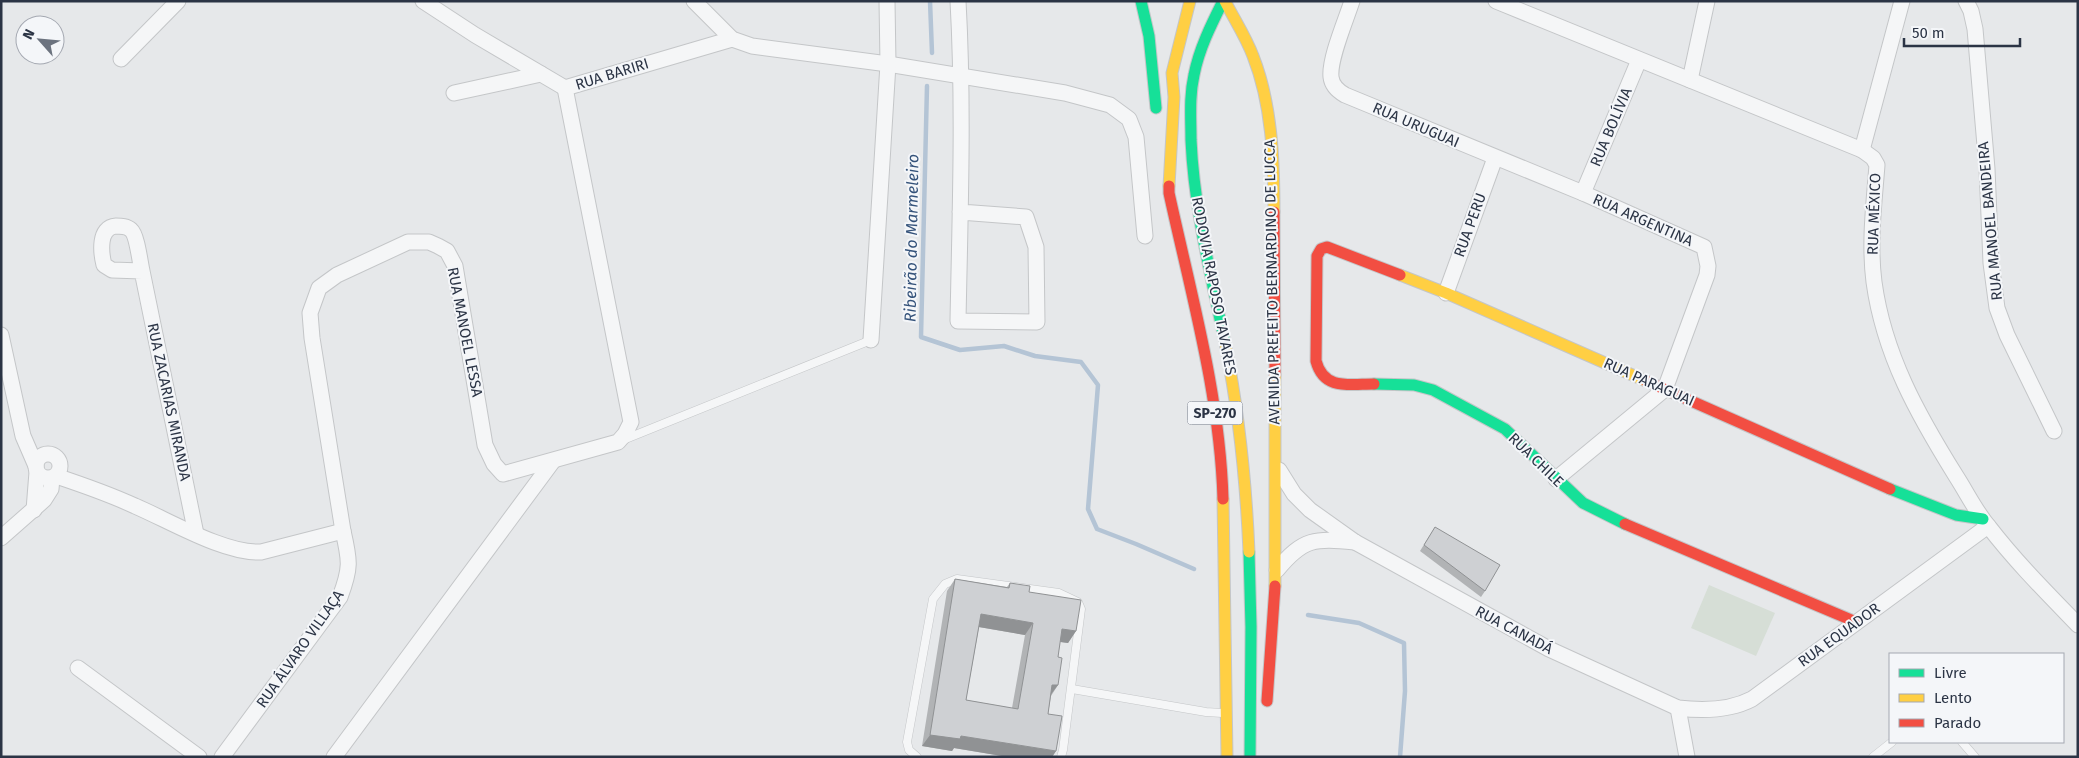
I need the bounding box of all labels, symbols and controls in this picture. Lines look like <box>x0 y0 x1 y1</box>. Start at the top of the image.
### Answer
north arrow <box>15 15 65 65</box>
scale bar <box>1904 15 2020 47</box>
text: 50 m <box>1912 24 1945 42</box>
text: N <box>19 26 39 42</box>
street label: RUA BARIRI <box>573 54 651 94</box>
street label: RUA BOLÍVIA <box>1586 84 1636 169</box>
street label: RUA URUGUAI <box>1370 99 1462 151</box>
street label: AVENIDA PREFEITO BERNARDINO DE LUCCA <box>1261 139 1283 425</box>
street label: RUA MANOEL BANDEIRA <box>1974 140 2006 301</box>
water label: Ribeirão do Marmeleiro <box>901 154 922 322</box>
street label: RUA MÉXICO <box>1864 173 1884 255</box>
street label: RUA PERU <box>1450 190 1490 260</box>
street label: RUA ARGENTINA <box>1590 190 1696 250</box>
street label: RODOVIA RAPOSO TAVARES <box>1188 195 1240 377</box>
street label: RUA MANOEL LESSA <box>444 266 486 399</box>
street label: RUA ZACARIAS MIRANDA <box>143 321 195 483</box>
street label: RUA PARAGUAI <box>1601 354 1697 410</box>
road number: SP-270 <box>1188 402 1242 424</box>
street label: RUA CHILE <box>1505 429 1567 491</box>
street label: RUA ÁLVARO VILLAÇA <box>253 586 348 711</box>
street label: RUA EQUADOR <box>1794 599 1884 671</box>
street label: RUA CANADÁ <box>1472 602 1556 658</box>
legend <box>1889 653 2064 743</box>
text: Livre <box>1934 664 1967 682</box>
text: Lento <box>1934 689 1972 707</box>
text: Parado <box>1934 714 1981 732</box>

